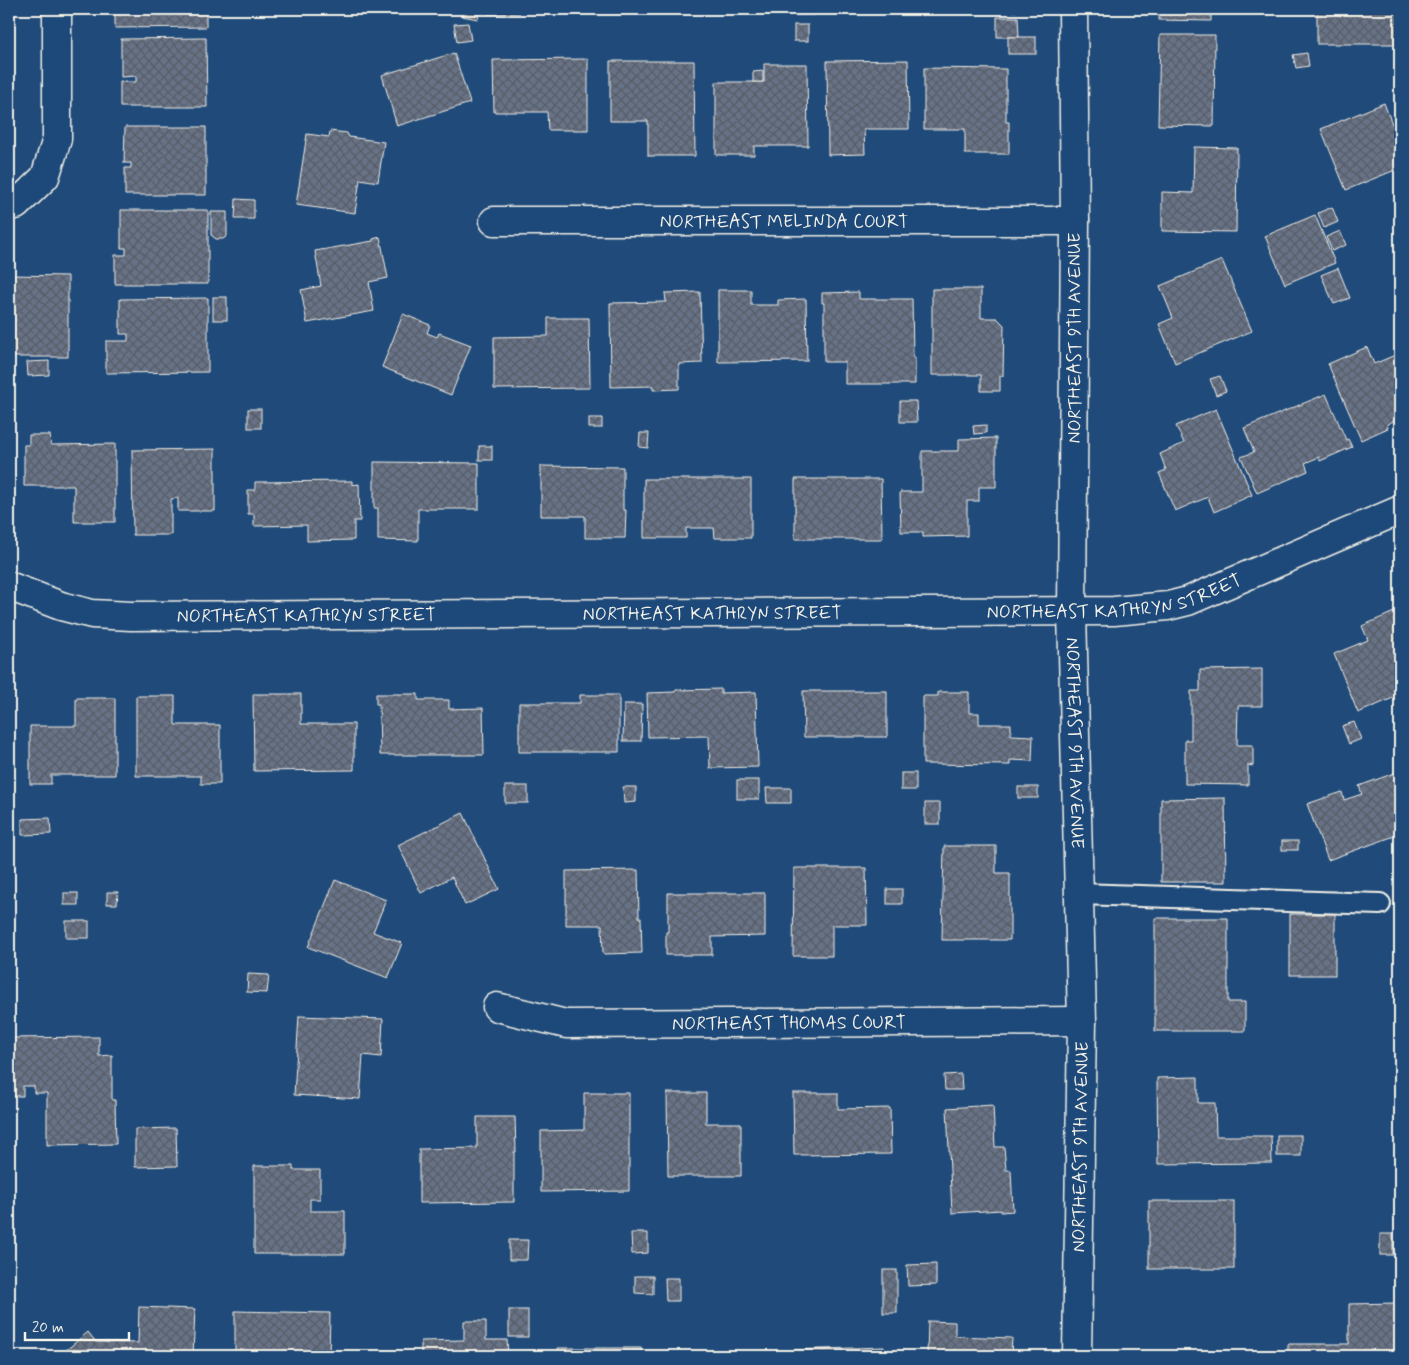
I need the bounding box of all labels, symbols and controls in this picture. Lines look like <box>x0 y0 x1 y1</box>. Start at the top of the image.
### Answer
street label: NORTHEAST MELINDA COURT <box>660 210 908 234</box>
street label: NORTHEAST 9TH AVENUE <box>1063 232 1087 444</box>
street label: NORTHEAST KATHRYN STREET <box>987 568 1245 625</box>
street label: NORTHEAST KATHRYN STREET <box>583 601 842 627</box>
street label: NORTHEAST KATHRYN STREET <box>177 603 436 629</box>
street label: NORTHEAST 9TH AVENUE <box>1060 637 1089 849</box>
street label: NORTHEAST THOMAS COURT <box>672 1011 906 1036</box>
street label: NORTHEAST 9TH AVENUE <box>1067 1041 1095 1253</box>
scale bar <box>25 1310 129 1342</box>
text: 20 m <box>32 1318 64 1338</box>

